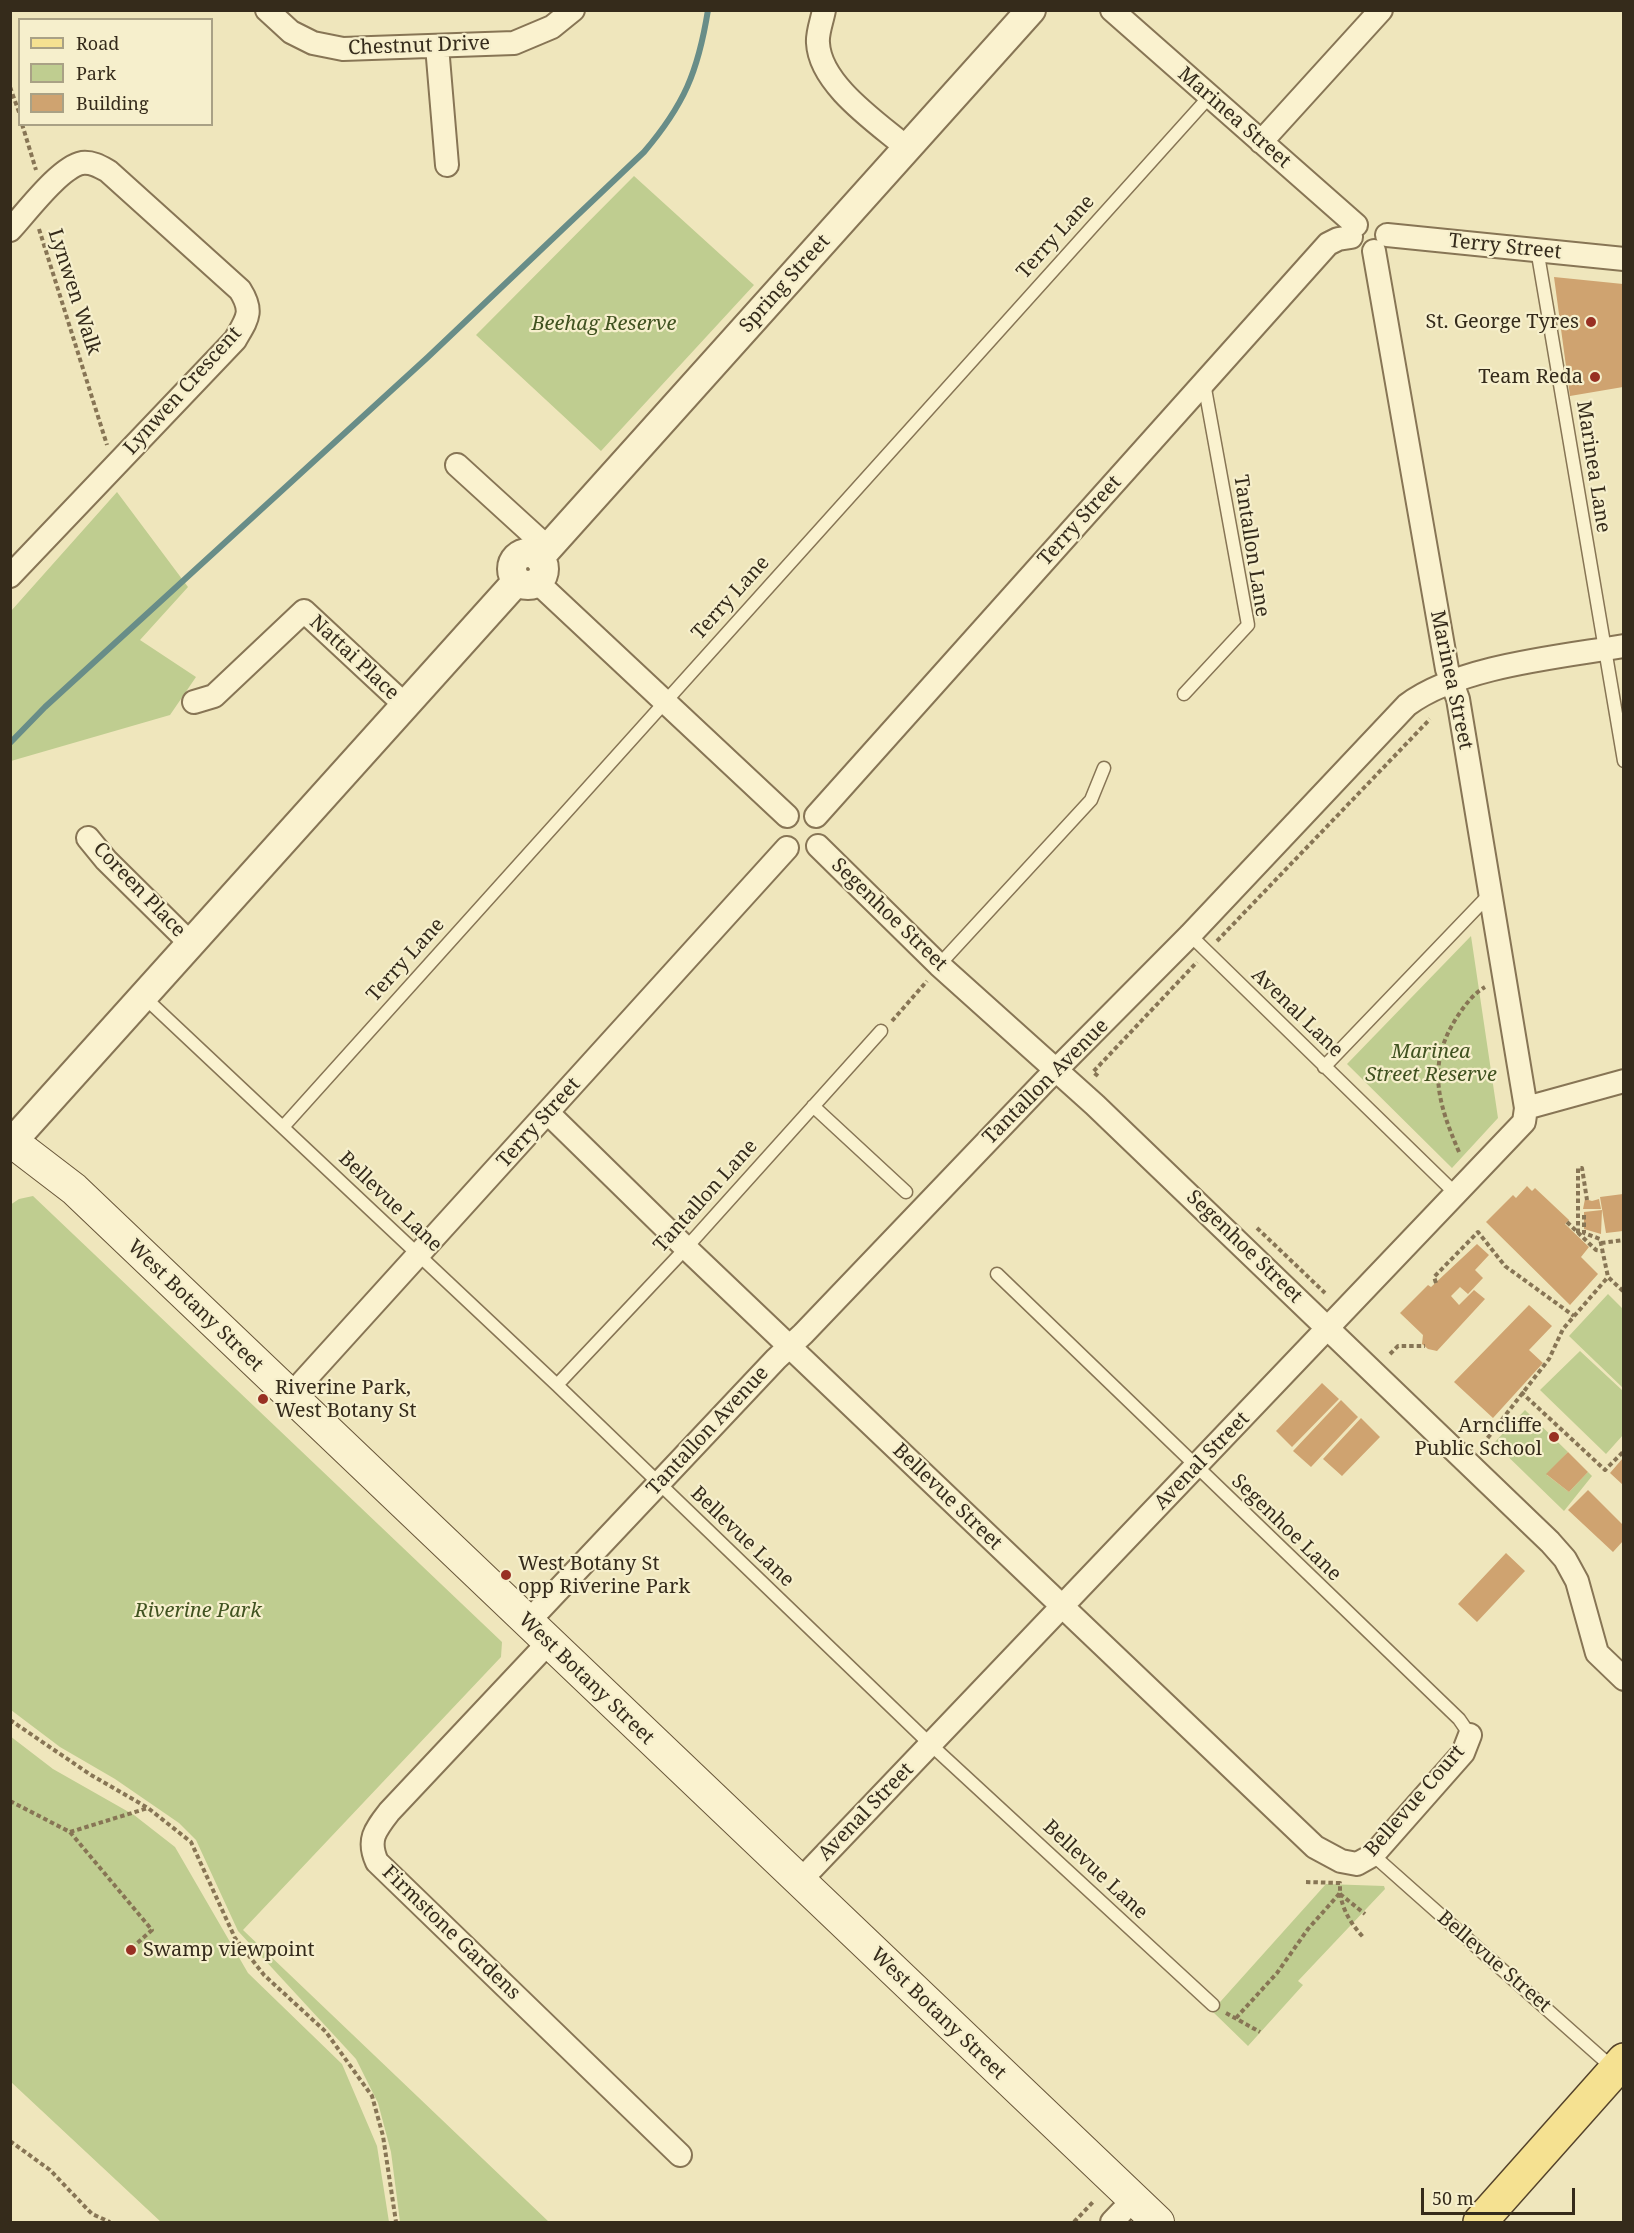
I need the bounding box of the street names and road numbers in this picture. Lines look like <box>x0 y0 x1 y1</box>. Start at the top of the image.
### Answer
street label: Chestnut Drive <box>348 32 490 60</box>
street label: Marinea Street <box>1173 62 1295 174</box>
street label: Terry Lane <box>1012 190 1100 284</box>
street label: Lynwen Walk <box>42 226 106 358</box>
street label: Terry Street <box>1448 229 1562 265</box>
street label: Spring Street <box>735 230 835 338</box>
street label: Lynwen Crescent <box>119 322 247 460</box>
street label: Marinea Lane <box>1571 399 1615 535</box>
street label: Terry Street <box>1033 471 1127 571</box>
street label: Tantallon Lane <box>1228 473 1274 619</box>
street label: Terry Lane <box>687 551 775 645</box>
street label: Marinea Street <box>1425 608 1477 752</box>
street label: Nattai Place <box>304 611 404 705</box>
street label: Coreen Place <box>88 837 190 943</box>
street label: Segenhoe Street <box>826 854 952 976</box>
street label: Terry Lane <box>362 913 450 1007</box>
street label: Avenal Lane <box>1246 963 1348 1063</box>
street label: Tantallon Avenue <box>978 1014 1114 1150</box>
street label: Terry Street <box>492 1073 586 1173</box>
street label: Tantallon Lane <box>649 1135 763 1257</box>
street label: Bellevue Lane <box>333 1147 447 1257</box>
street label: Segenhoe Street <box>1181 1186 1307 1308</box>
street label: West Botany Street <box>122 1235 268 1377</box>
street label: Tantallon Avenue <box>642 1362 774 1500</box>
street label: Avenal Street <box>1149 1407 1255 1515</box>
street label: Bellevue Street <box>887 1439 1007 1555</box>
street label: Segenhoe Lane <box>1226 1470 1346 1586</box>
street label: Bellevue Lane <box>685 1482 799 1592</box>
street label: West Botany Street <box>513 1608 659 1750</box>
street label: Bellevue Court <box>1360 1740 1470 1862</box>
street label: Avenal Street <box>813 1758 919 1866</box>
street label: Bellevue Lane <box>1038 1815 1152 1925</box>
street label: Firmstone Gardens <box>377 1861 525 2005</box>
street label: Bellevue Street <box>1432 1906 1556 2018</box>
street label: West Botany Street <box>865 1943 1011 2085</box>

